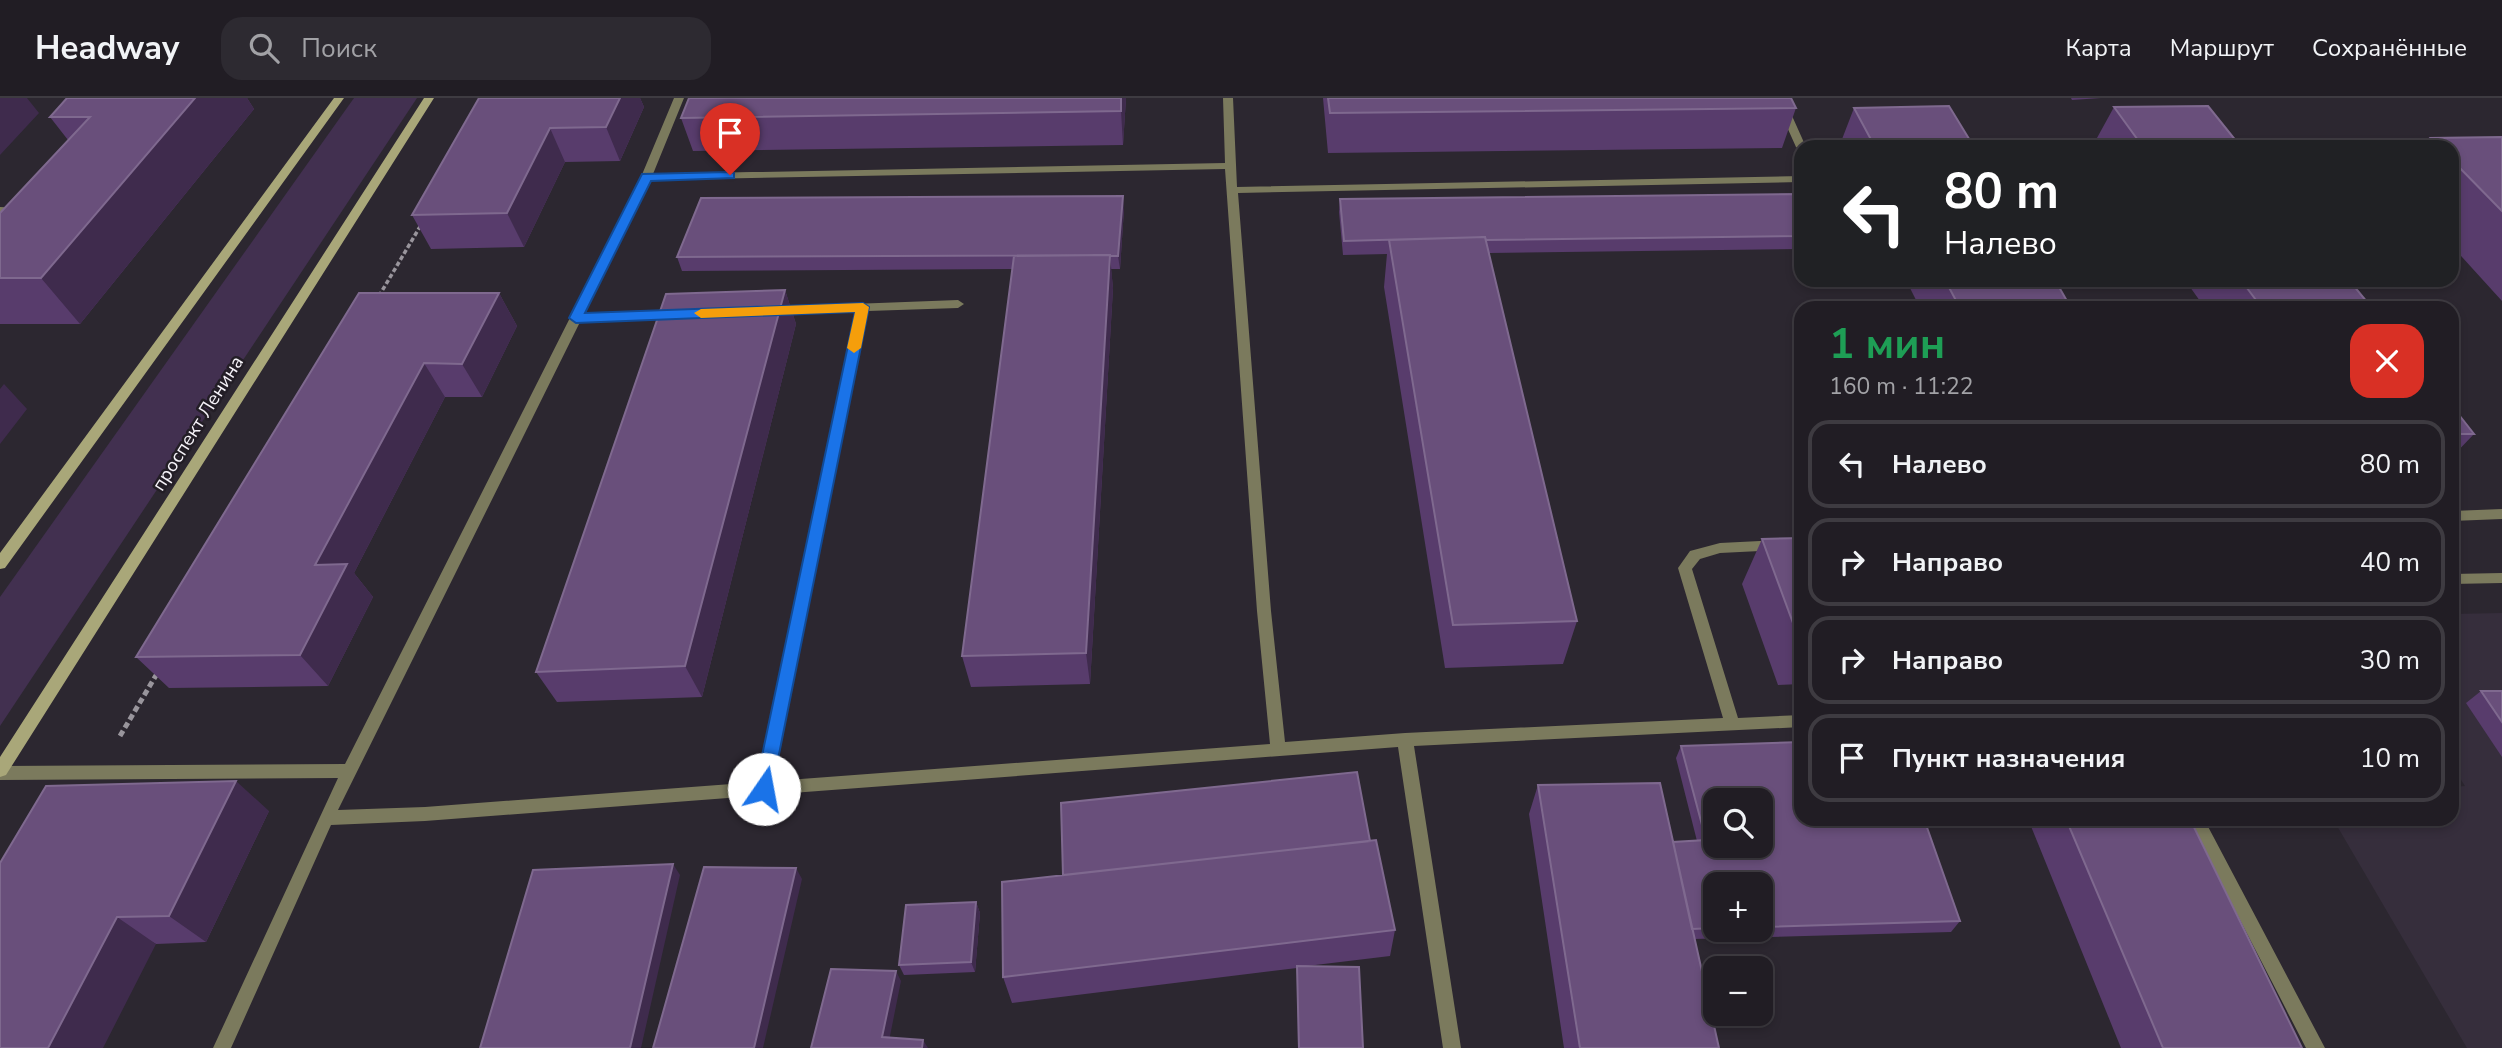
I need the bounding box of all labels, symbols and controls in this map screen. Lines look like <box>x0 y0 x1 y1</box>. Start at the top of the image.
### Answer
search box <box>221 17 711 80</box>
text: Headway <box>35 26 179 71</box>
icon: search <box>245 29 283 67</box>
text: Поиск <box>301 31 377 66</box>
text: Карта <box>2066 32 2132 64</box>
text: Маршрут <box>2170 32 2274 64</box>
text: Сохранённые <box>2312 32 2467 64</box>
pin <box>700 103 760 175</box>
icon: arrive <box>711 114 749 152</box>
text: 80 m <box>1944 158 2059 225</box>
icon: left <box>1829 168 1920 259</box>
text: Налево <box>1944 222 2057 265</box>
text: 1 мин <box>1829 316 1945 373</box>
button: close <box>2350 324 2424 398</box>
street label: проспект Ленина <box>146 351 250 496</box>
text: 160 m · 11:22 <box>1829 371 1974 402</box>
icon: left <box>1833 445 1871 483</box>
text: Налево <box>1892 447 1987 482</box>
text: 80 m <box>2360 447 2420 482</box>
icon: right <box>1833 543 1871 581</box>
text: Направо <box>1892 545 2003 580</box>
text: 40 m <box>2360 545 2420 580</box>
icon: right <box>1833 641 1871 679</box>
text: Направо <box>1892 643 2003 678</box>
text: 30 m <box>2360 643 2420 678</box>
icon: arrive <box>1833 739 1871 777</box>
text: Пункт назначения <box>1892 741 2125 776</box>
text: 10 m <box>2360 741 2420 776</box>
position arrow <box>727 752 801 826</box>
map controls <box>1703 788 1773 1026</box>
button: search <box>1703 788 1773 858</box>
button: + <box>1703 872 1773 942</box>
button: − <box>1703 956 1773 1026</box>

